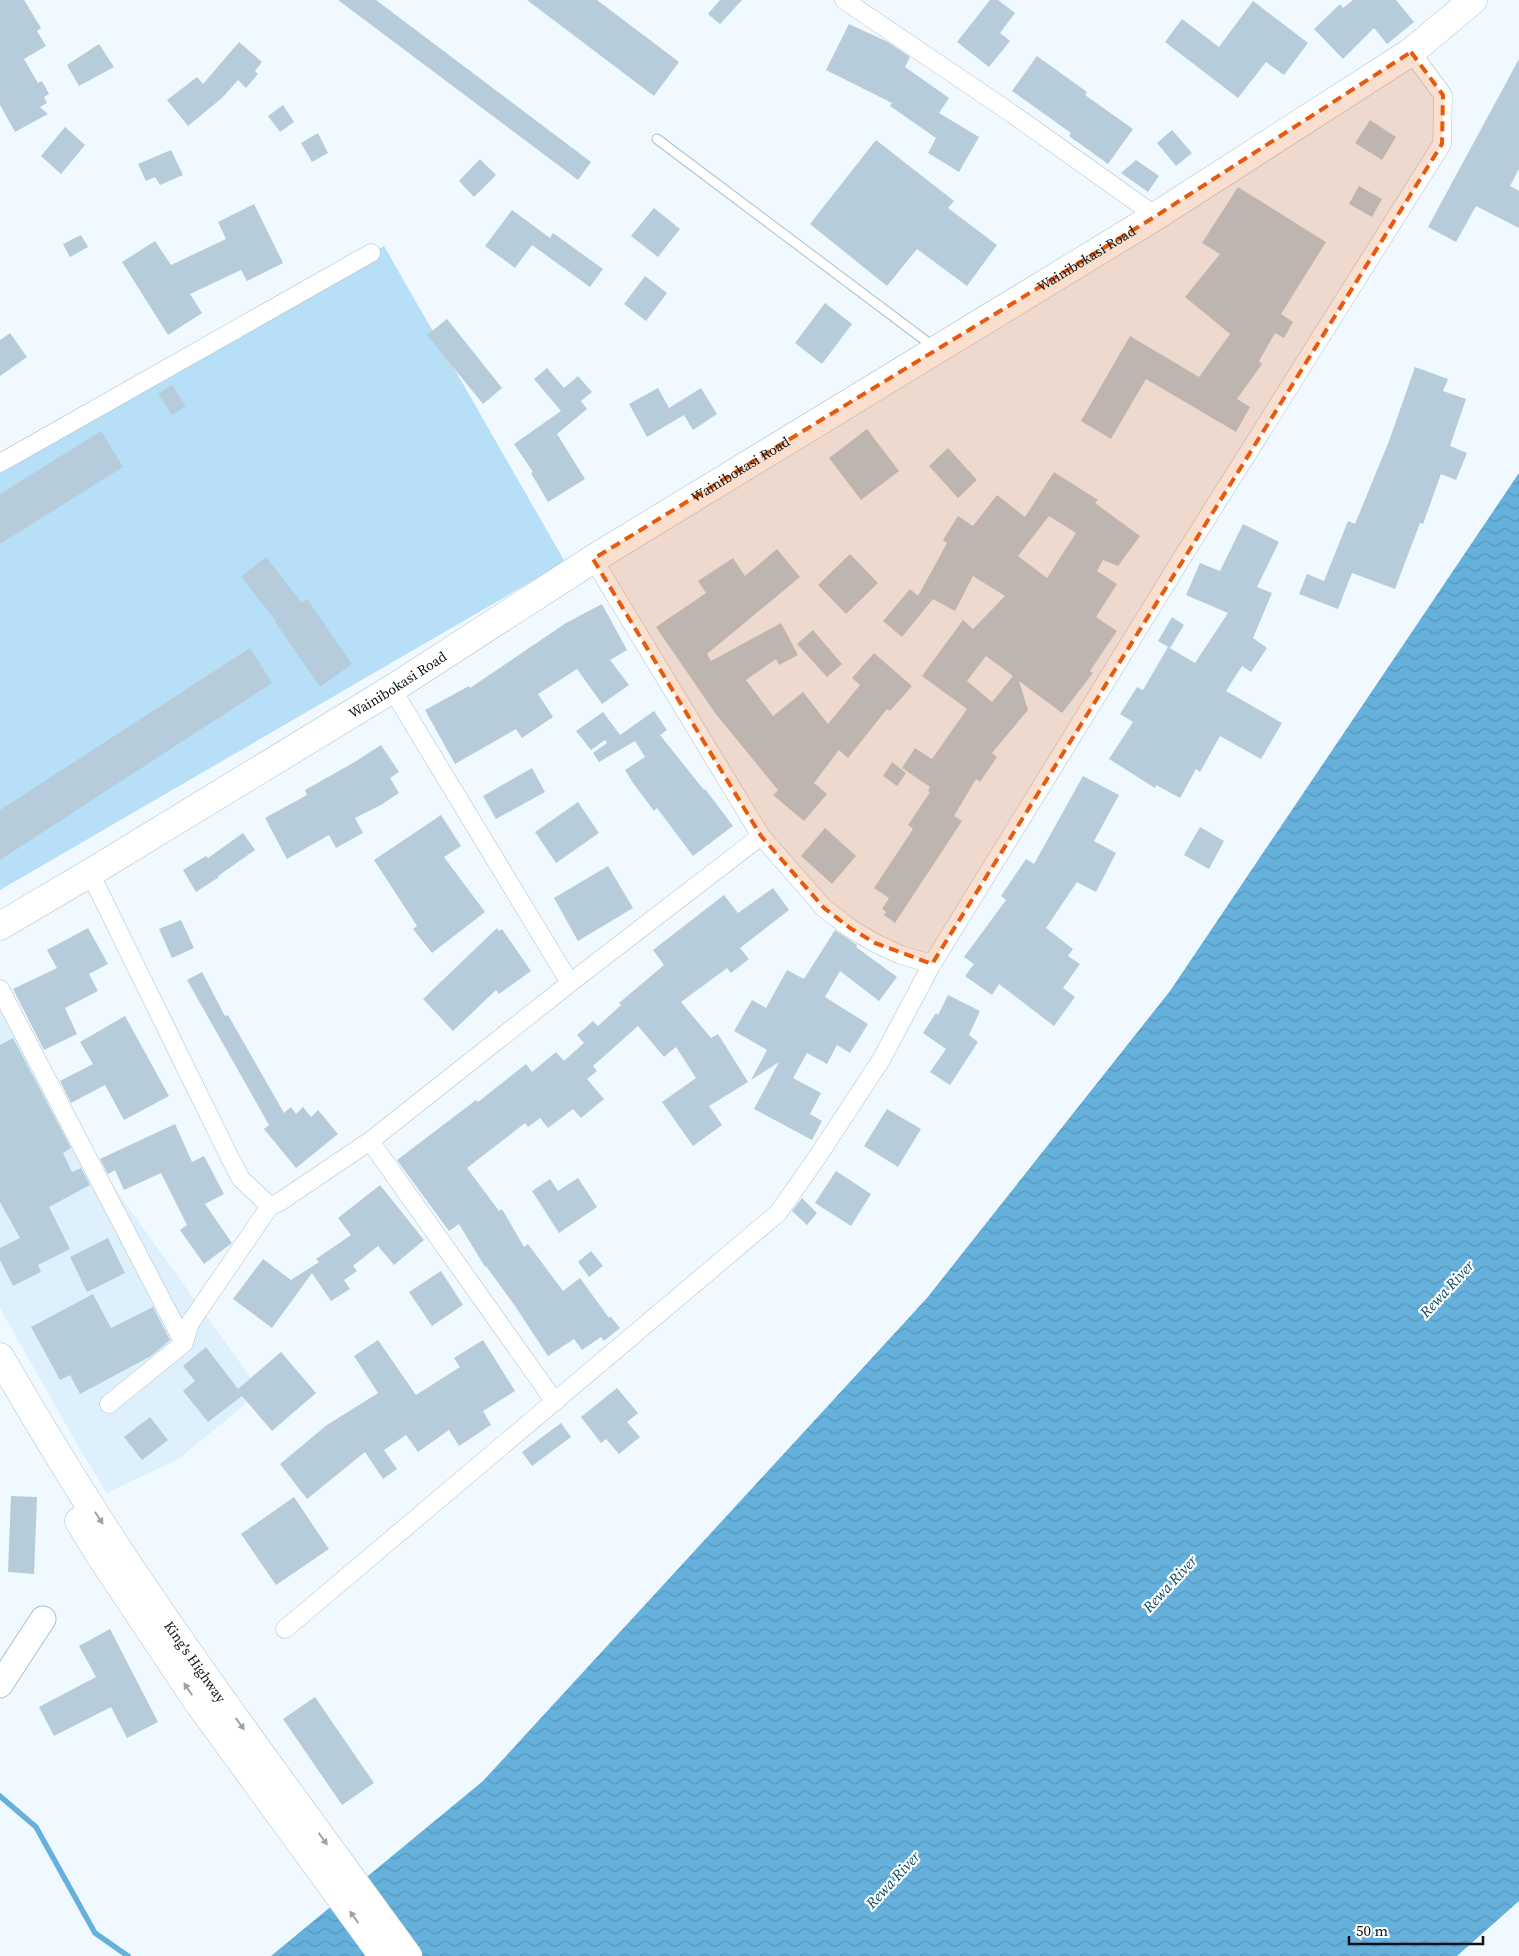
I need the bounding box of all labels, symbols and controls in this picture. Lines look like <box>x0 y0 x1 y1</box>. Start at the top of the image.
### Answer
street label: Wainibokasi Road <box>1033 221 1139 296</box>
street label: Wainibokasi Road <box>687 431 794 507</box>
street label: Wainibokasi Road <box>345 646 450 723</box>
water label: Rewa River <box>1414 1255 1479 1323</box>
one-way arrow <box>94 1511 103 1525</box>
water label: Rewa River <box>1137 1550 1202 1618</box>
street label: King's Highway <box>159 1617 231 1707</box>
one-way arrow <box>184 1682 193 1695</box>
one-way arrow <box>234 1718 244 1731</box>
one-way arrow <box>318 1832 328 1846</box>
water label: Rewa River <box>860 1846 925 1914</box>
one-way arrow <box>349 1910 359 1924</box>
scale bar <box>1349 1914 1483 1946</box>
text: 50 m <box>1356 1920 1388 1941</box>

